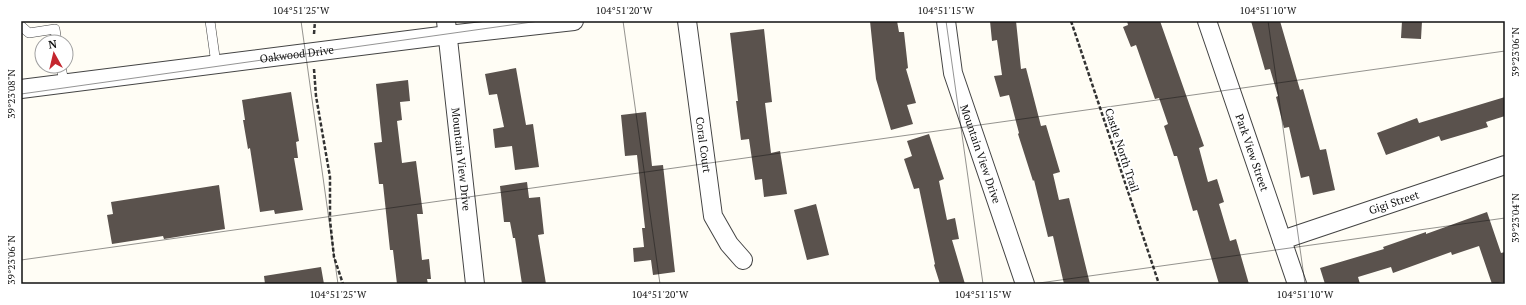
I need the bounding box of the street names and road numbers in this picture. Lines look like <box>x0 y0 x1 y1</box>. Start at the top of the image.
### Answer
street label: Oakwood Drive <box>259 42 335 66</box>
street label: Mountain View Drive <box>957 103 1004 206</box>
street label: Castle North Trail <box>1102 106 1142 194</box>
street label: Mountain View Drive <box>449 107 474 212</box>
street label: Park View Street <box>1232 112 1272 193</box>
street label: Coral Court <box>693 116 714 174</box>
street label: Gigi Street <box>1367 187 1421 217</box>

